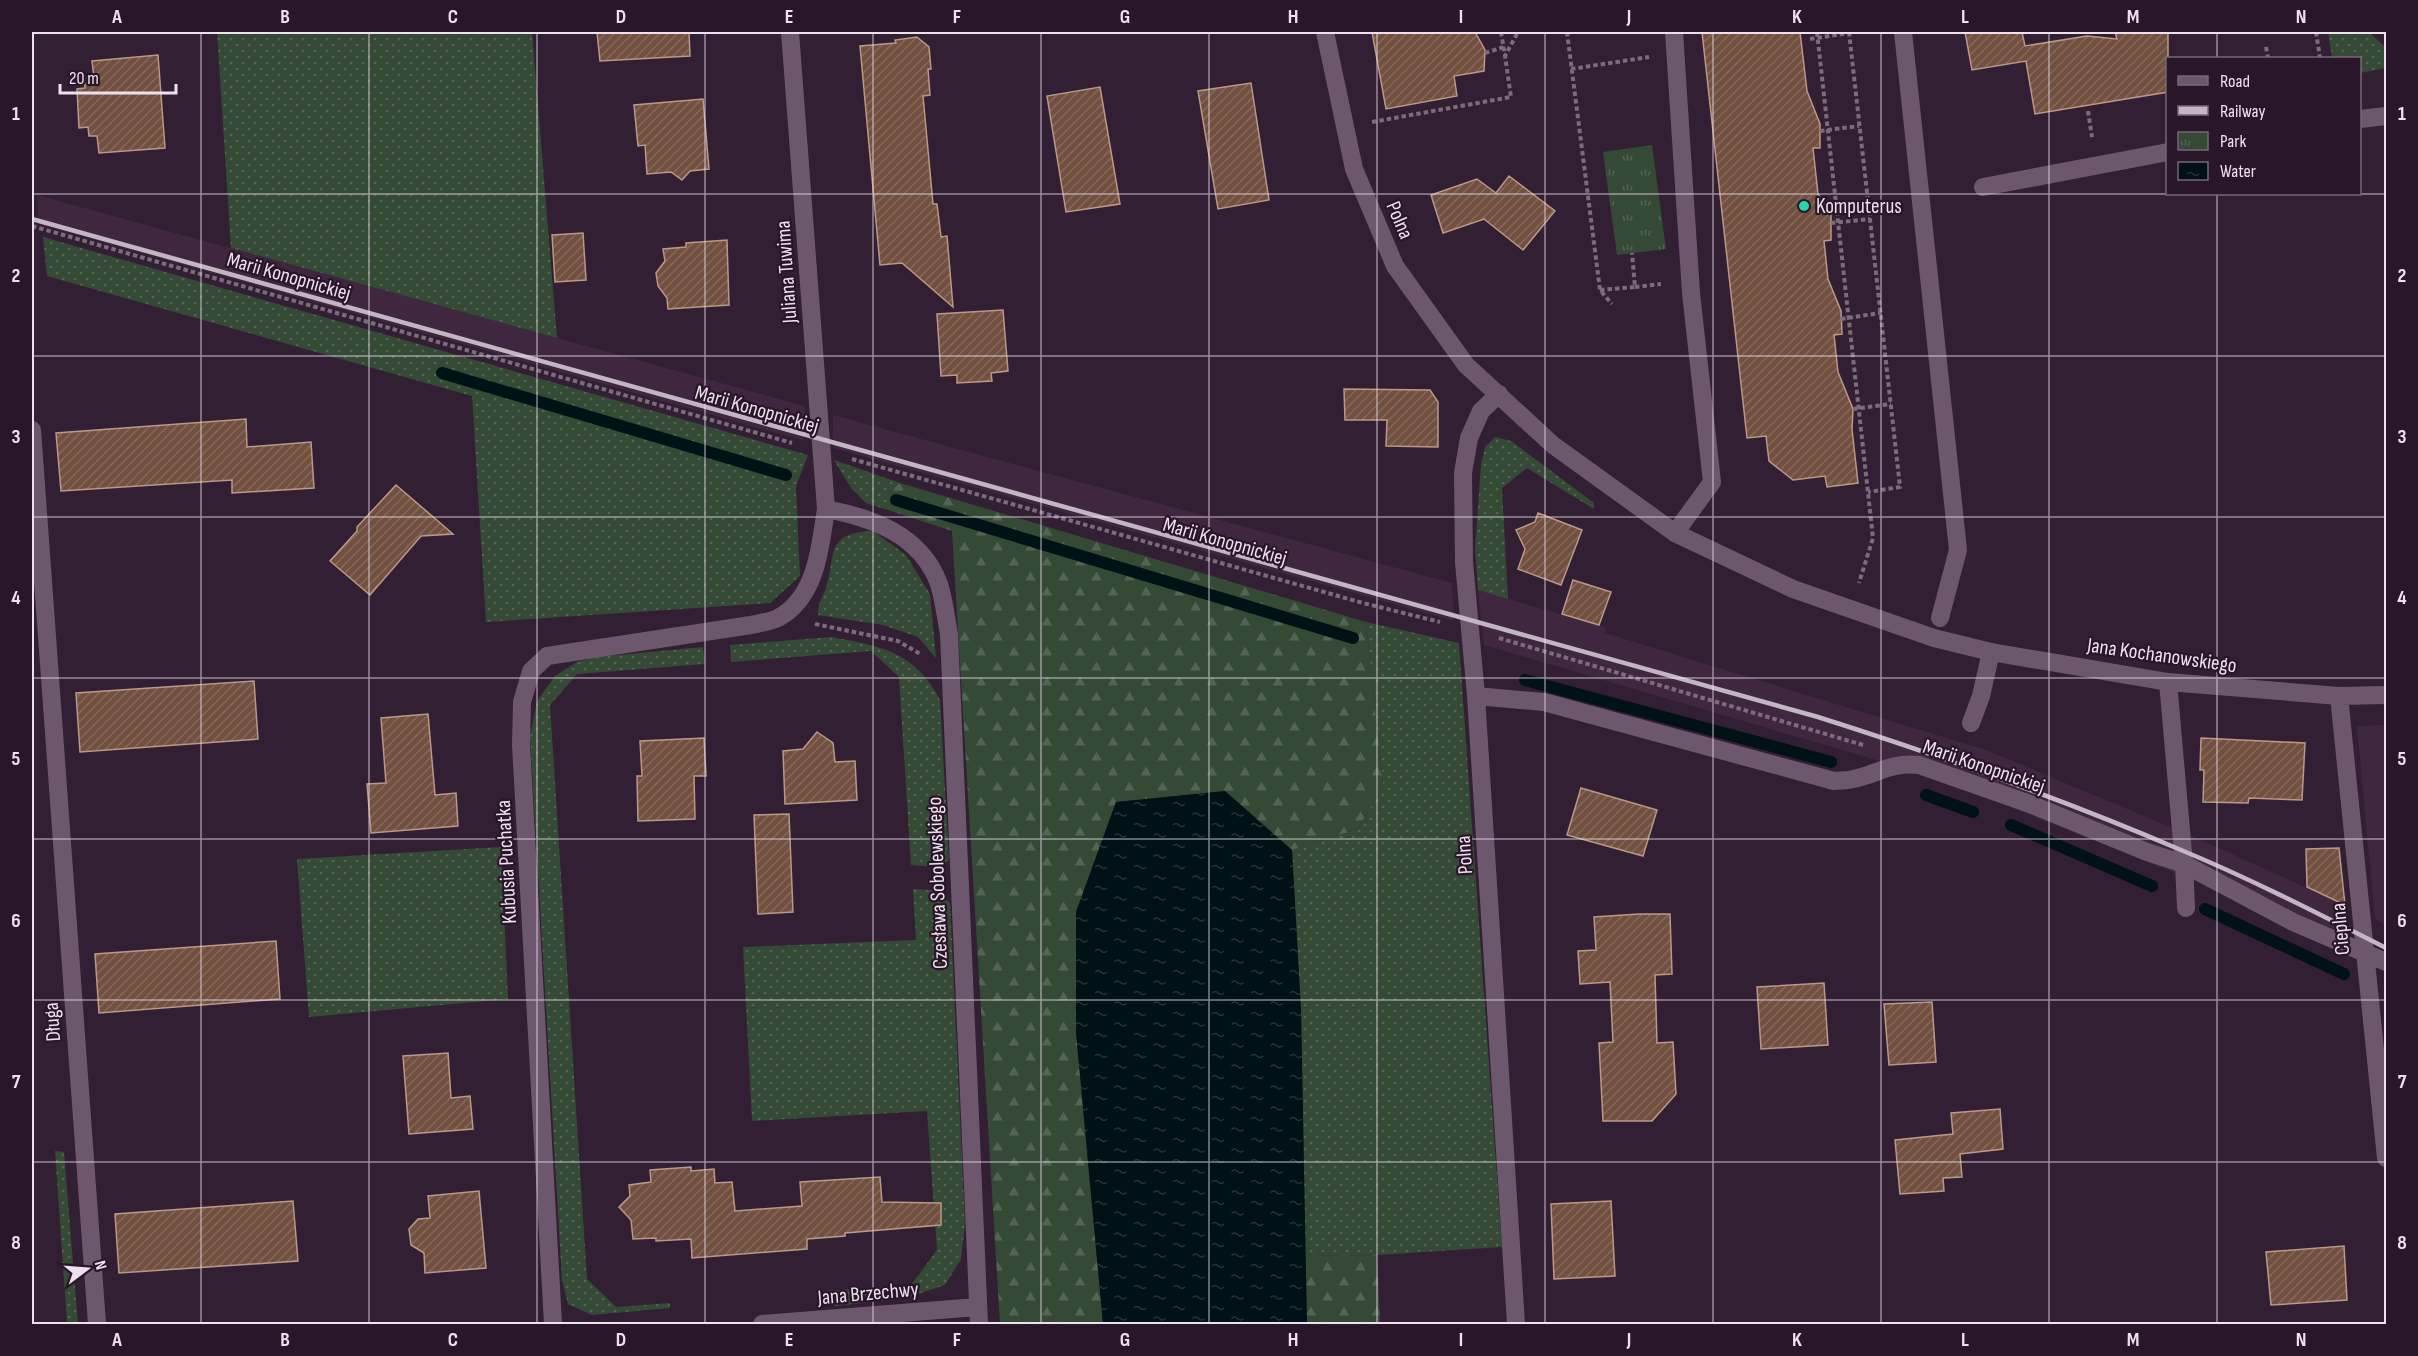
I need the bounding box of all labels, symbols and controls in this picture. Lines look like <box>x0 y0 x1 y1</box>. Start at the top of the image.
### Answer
text: A <box>111 5 122 29</box>
text: B <box>280 5 290 29</box>
text: C <box>448 5 458 29</box>
text: D <box>616 5 626 29</box>
text: E <box>785 5 793 29</box>
text: F <box>953 5 961 29</box>
text: G <box>1120 5 1130 29</box>
text: H <box>1288 5 1298 29</box>
text: I <box>1459 5 1463 29</box>
text: J <box>1626 5 1631 29</box>
text: K <box>1792 5 1802 29</box>
text: L <box>1961 5 1969 29</box>
text: M <box>2127 5 2139 29</box>
text: N <box>2296 5 2306 29</box>
scale bar <box>60 57 176 95</box>
legend <box>2166 57 2361 195</box>
text: 20 m <box>69 68 99 89</box>
text: Road <box>2220 71 2250 92</box>
text: Railway <box>2220 101 2265 122</box>
text: 1 <box>12 102 20 126</box>
text: 1 <box>2398 102 2406 126</box>
text: Park <box>2220 131 2246 152</box>
text: Water <box>2220 161 2256 182</box>
place label: Komputerus <box>1816 194 1902 219</box>
street label: Polna <box>1380 198 1419 243</box>
marker: Komputerus <box>1797 199 1811 213</box>
street label: Juliana Tuwima <box>770 220 803 325</box>
street label: Marii Konopnickiej <box>224 247 354 306</box>
text: 2 <box>12 264 20 288</box>
text: 2 <box>2398 264 2406 288</box>
street label: Marii Konopnickiej <box>692 380 822 439</box>
text: 3 <box>12 425 21 449</box>
text: 3 <box>2398 425 2407 449</box>
street label: Marii Konopnickiej <box>1160 512 1290 571</box>
text: 4 <box>11 586 21 610</box>
text: 4 <box>2397 586 2407 610</box>
street label: Jana Kochanowskiego <box>2085 633 2238 678</box>
street label: Marii Konopnickiej <box>1920 734 2048 799</box>
text: 5 <box>12 747 21 771</box>
text: 5 <box>2398 747 2407 771</box>
street label: Czesława Sobolewskiego <box>922 796 953 970</box>
street label: Kubusia Puchatka <box>491 799 522 925</box>
street label: Polna <box>1451 835 1478 875</box>
street label: Cieplna <box>2326 902 2355 956</box>
text: 6 <box>11 909 21 933</box>
text: 6 <box>2397 909 2407 933</box>
street label: Długa <box>39 1002 66 1042</box>
text: 7 <box>12 1070 21 1094</box>
text: 7 <box>2398 1070 2407 1094</box>
text: 8 <box>11 1231 21 1255</box>
text: 8 <box>2397 1231 2407 1255</box>
north arrow <box>57 1239 117 1299</box>
text: N <box>90 1259 110 1272</box>
street label: Jana Brzechwy <box>816 1277 920 1310</box>
text: A <box>111 1328 122 1352</box>
text: B <box>280 1328 290 1352</box>
text: C <box>448 1328 458 1352</box>
text: D <box>616 1328 626 1352</box>
text: E <box>785 1328 793 1352</box>
text: F <box>953 1328 961 1352</box>
text: G <box>1120 1328 1130 1352</box>
text: H <box>1288 1328 1298 1352</box>
text: I <box>1459 1328 1463 1352</box>
text: J <box>1626 1328 1631 1352</box>
text: K <box>1792 1328 1802 1352</box>
text: L <box>1961 1328 1969 1352</box>
text: M <box>2127 1328 2139 1352</box>
text: N <box>2296 1328 2306 1352</box>

